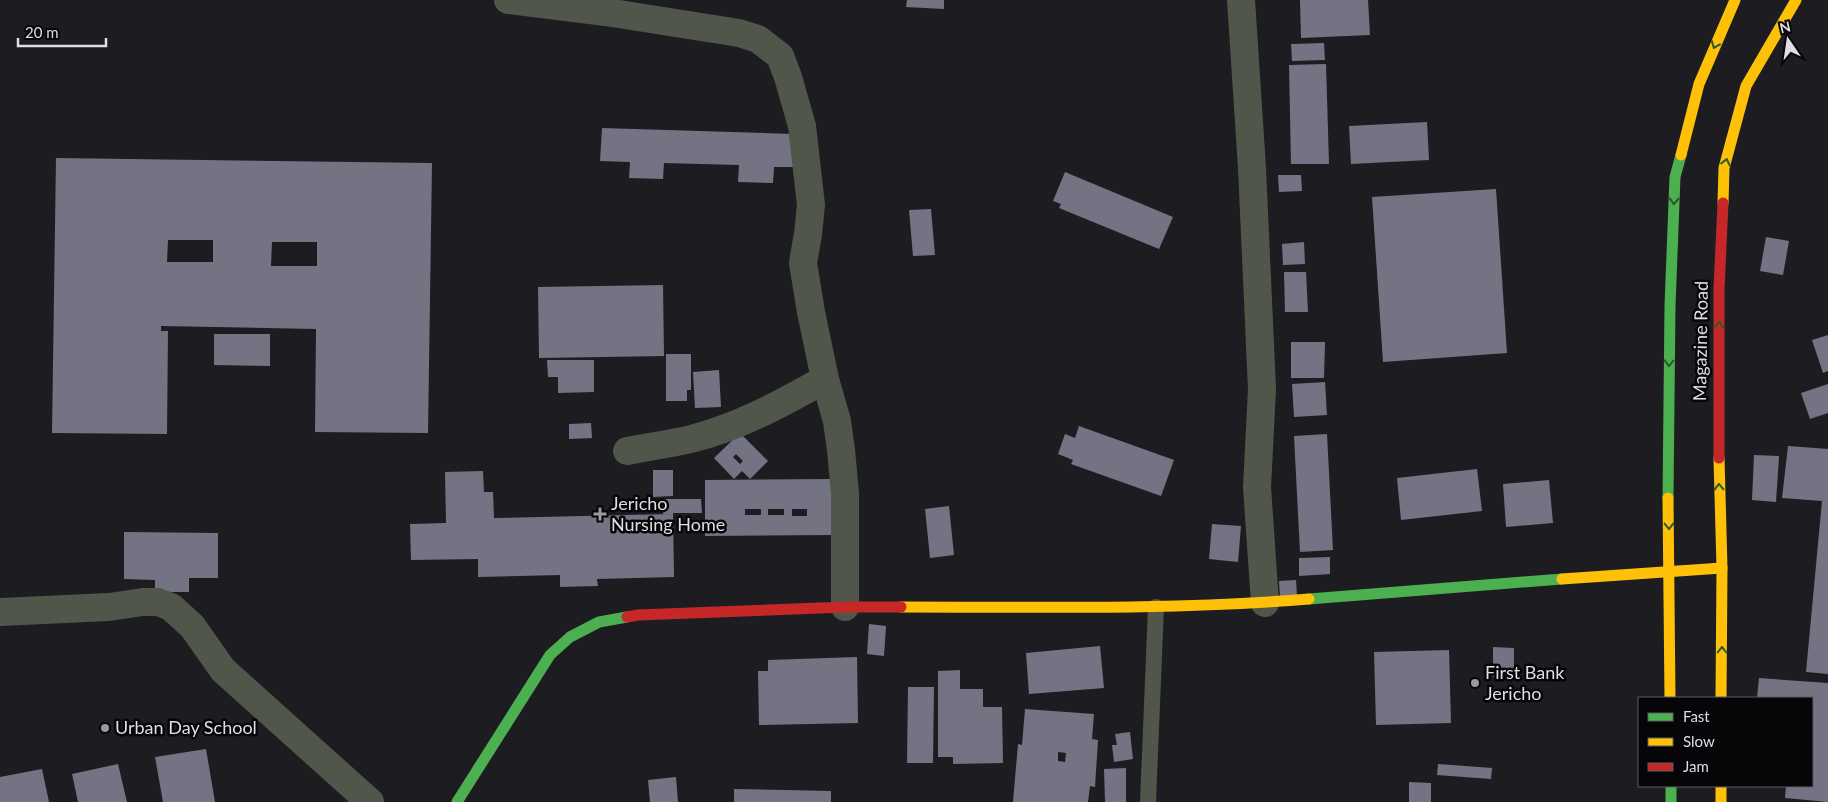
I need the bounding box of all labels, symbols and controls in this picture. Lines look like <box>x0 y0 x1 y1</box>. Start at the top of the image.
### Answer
scale bar <box>18 15 105 47</box>
north arrow <box>1763 15 1813 65</box>
text: N <box>1778 17 1792 36</box>
text: 20 m <box>25 23 59 41</box>
one-way arrow <box>1711 40 1722 49</box>
one-way arrow <box>1720 158 1731 167</box>
one-way arrow <box>1668 197 1679 205</box>
street label: Magazine Road <box>1688 281 1712 401</box>
one-way arrow <box>1714 320 1724 328</box>
one-way arrow <box>1664 360 1674 368</box>
one-way arrow <box>1714 483 1725 491</box>
place label: Jericho Nursing Home <box>611 492 725 535</box>
marker: Jericho Nursing Home <box>593 507 607 521</box>
one-way arrow <box>1664 522 1674 530</box>
one-way arrow <box>1717 645 1727 653</box>
place label: First Bank Jericho <box>1485 661 1565 704</box>
marker: First Bank Jericho <box>1469 677 1481 689</box>
legend <box>1638 697 1813 787</box>
text: Fast <box>1683 707 1710 725</box>
place label: Urban Day School <box>115 716 257 738</box>
marker: Urban Day School <box>99 722 111 734</box>
text: Slow <box>1683 732 1715 750</box>
text: Jam <box>1683 757 1709 775</box>

